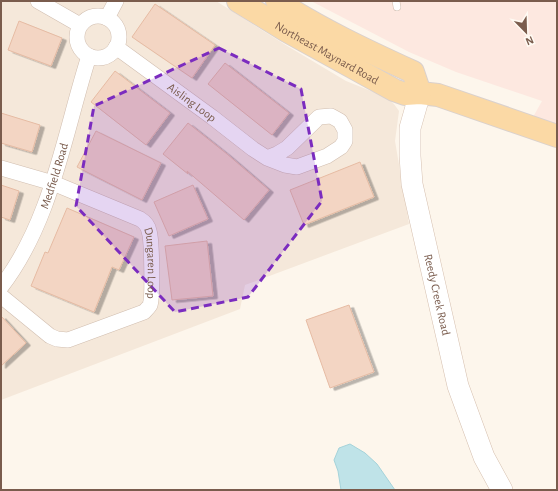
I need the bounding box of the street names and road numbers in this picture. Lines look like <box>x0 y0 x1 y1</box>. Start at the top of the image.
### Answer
street label: Northeast Maynard Road <box>273 19 381 86</box>
street label: Aisling Loop <box>165 81 219 124</box>
street label: Medfield Road <box>38 142 70 210</box>
street label: Dungaren Loop <box>142 226 158 299</box>
street label: Reedy Creek Road <box>422 253 452 336</box>

